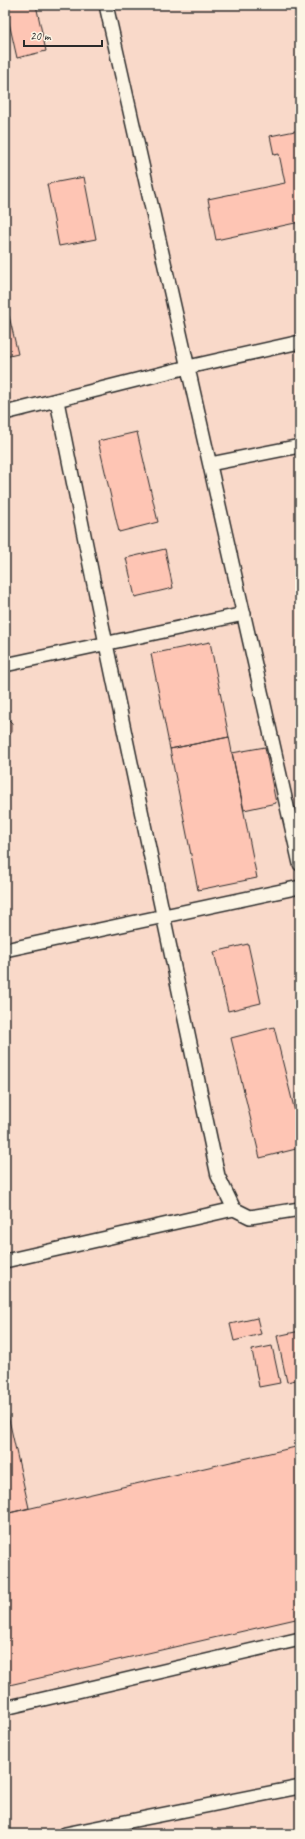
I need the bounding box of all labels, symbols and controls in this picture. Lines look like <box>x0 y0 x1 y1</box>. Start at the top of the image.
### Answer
scale bar <box>24 22 102 48</box>
text: 20 m <box>30 28 52 44</box>

